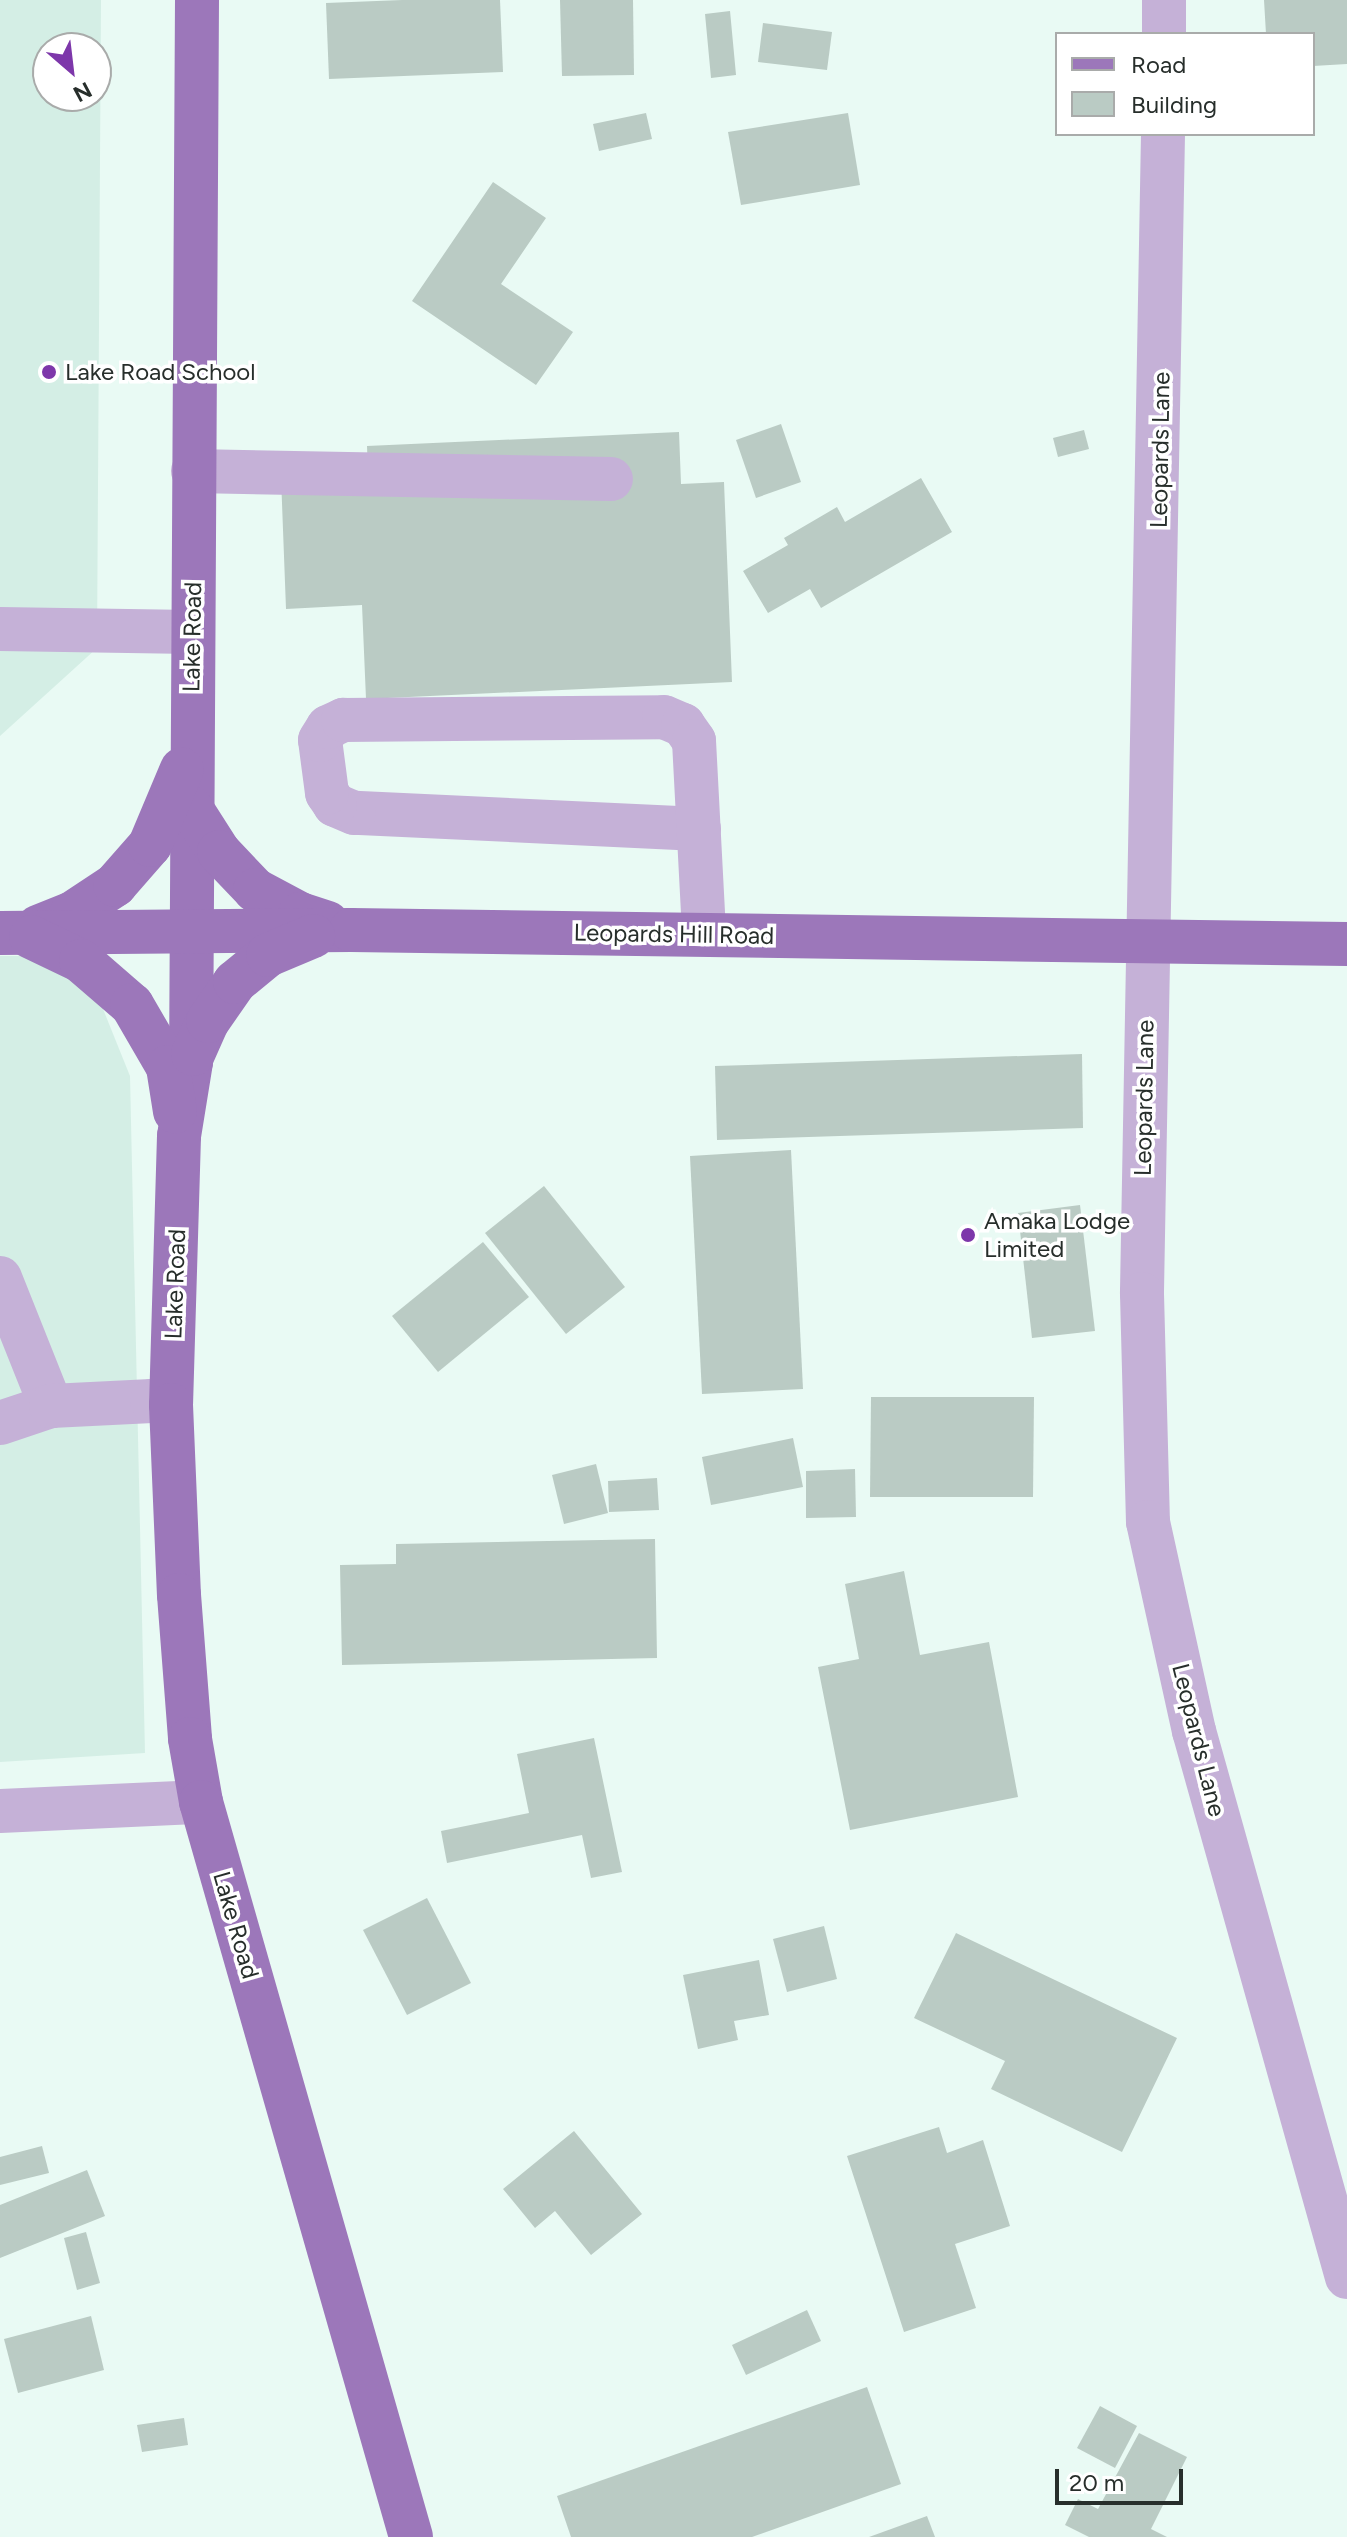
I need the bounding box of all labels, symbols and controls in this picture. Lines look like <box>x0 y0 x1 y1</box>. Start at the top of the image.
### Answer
north arrow <box>32 32 112 112</box>
legend <box>1055 32 1315 136</box>
text: Road <box>1131 50 1186 79</box>
text: N <box>69 76 96 108</box>
text: Building <box>1131 90 1217 119</box>
place label: Lake Road School <box>65 358 256 386</box>
marker: Lake Road School <box>40 363 58 381</box>
street label: Leopards Lane <box>1144 372 1176 528</box>
street label: Lake Road <box>177 582 207 692</box>
street label: Leopards Hill Road <box>573 918 775 950</box>
street label: Leopards Lane <box>1128 1020 1160 1176</box>
place label: Amaka Lodge Limited <box>984 1207 1130 1263</box>
marker: Amaka Lodge Limited <box>959 1226 977 1244</box>
street label: Lake Road <box>159 1228 191 1340</box>
street label: Leopards Lane <box>1166 1661 1232 1819</box>
street label: Lake Road <box>207 1868 265 1982</box>
scale bar <box>1059 2453 1187 2503</box>
text: 20 m <box>1069 2468 1124 2497</box>

